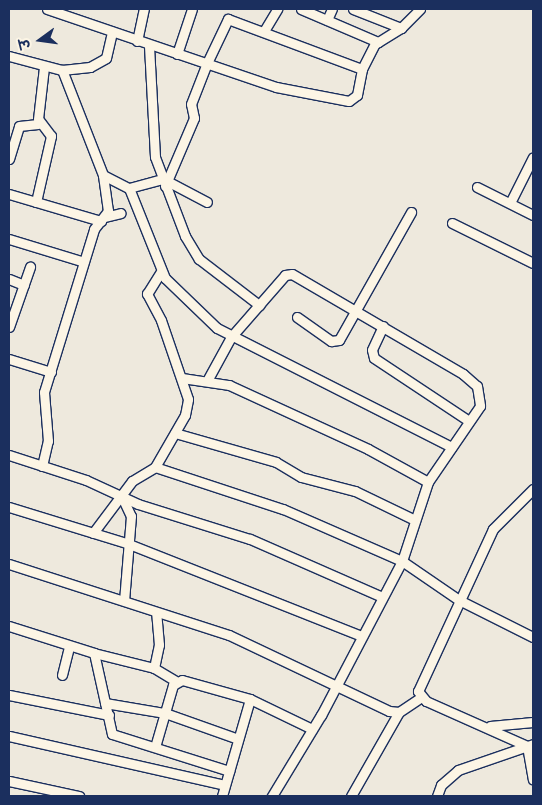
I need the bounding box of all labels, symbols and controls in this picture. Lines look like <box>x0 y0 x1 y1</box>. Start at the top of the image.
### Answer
north arrow <box>15 15 65 65</box>
text: उ <box>16 37 34 50</box>

